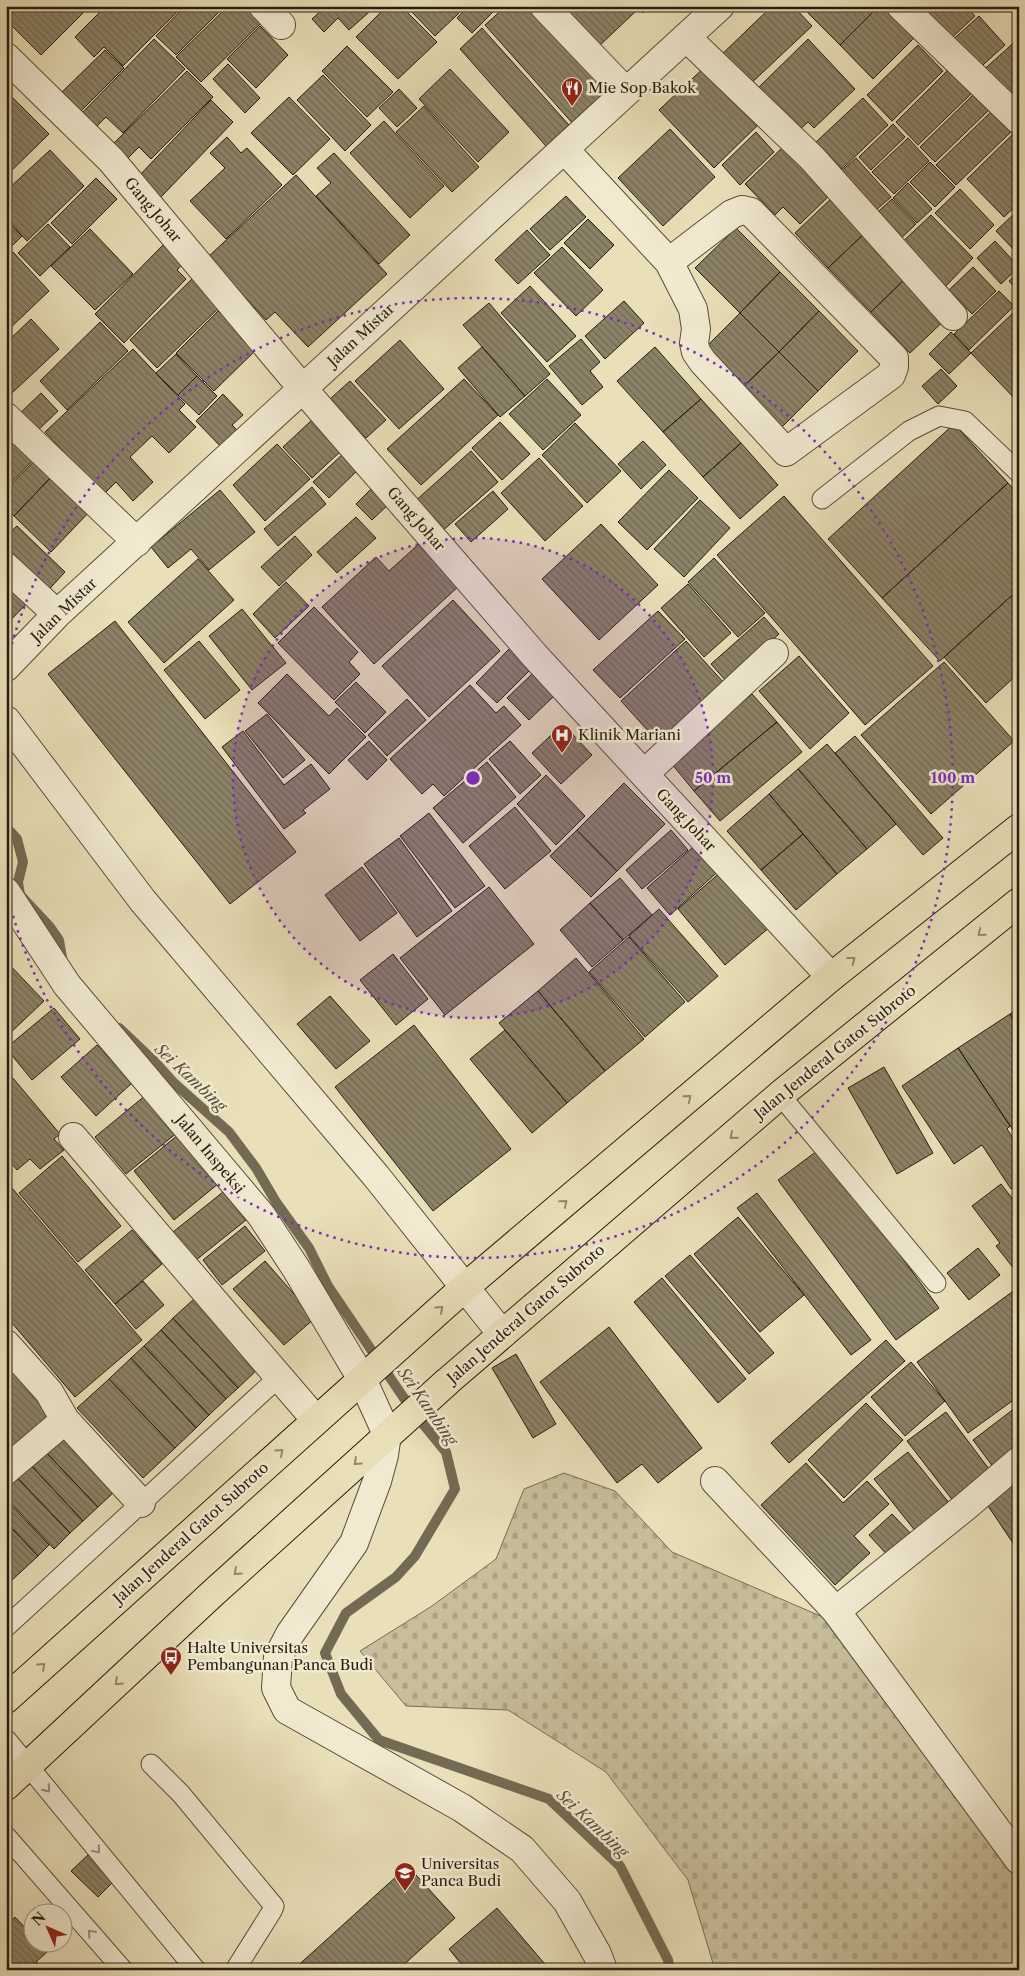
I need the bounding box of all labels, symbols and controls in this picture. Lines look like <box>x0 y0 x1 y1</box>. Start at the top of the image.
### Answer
restaurant icon: Mie Sop Bakok <box>560 76 584 107</box>
place label: Mie Sop Bakok <box>588 78 697 97</box>
street label: Gang Johar <box>121 173 187 247</box>
street label: Jalan Mistar <box>322 298 399 372</box>
street label: Gang Johar <box>383 483 450 555</box>
street label: Jalan Mistar <box>25 573 101 647</box>
hospital icon: Klinik Mariani <box>550 723 574 754</box>
place label: Klinik Mariani <box>578 725 681 744</box>
text: 50 m <box>695 768 731 787</box>
text: 100 m <box>931 768 975 787</box>
centre of rings <box>464 769 482 787</box>
street label: Gang Johar <box>652 784 721 856</box>
one-way arrow <box>978 927 987 935</box>
one-way arrow <box>846 957 855 965</box>
street label: Jalan Jenderal Gatot Subroto <box>748 980 919 1124</box>
water label: Sei Kambing <box>150 1038 232 1117</box>
one-way arrow <box>682 1095 691 1104</box>
street label: Jalan Inspeksi <box>170 1109 249 1198</box>
one-way arrow <box>730 1130 739 1139</box>
one-way arrow <box>558 1200 567 1209</box>
street label: Jalan Jenderal Gatot Subroto <box>441 1240 608 1389</box>
one-way arrow <box>435 1306 444 1315</box>
water label: Sei Kambing <box>393 1362 463 1451</box>
one-way arrow <box>275 1449 284 1458</box>
one-way arrow <box>353 1456 362 1465</box>
street label: Jalan Jenderal Gatot Subroto <box>107 1458 272 1609</box>
one-way arrow <box>234 1566 243 1575</box>
place label: Halte Universitas Pembangunan Panca Budi <box>187 1638 374 1674</box>
bus stop icon: Halte Universitas Pembangunan Panca Budi <box>159 1645 183 1676</box>
one-way arrow <box>37 1663 46 1672</box>
one-way arrow <box>115 1677 124 1686</box>
one-way arrow <box>41 1784 50 1793</box>
water label: Sei Kambing <box>552 1784 634 1863</box>
one-way arrow <box>91 1844 99 1853</box>
place label: Universitas Panca Budi <box>421 1854 501 1890</box>
school or university icon: Universitas Panca Budi <box>393 1861 417 1892</box>
north arrow <box>22 1904 72 1954</box>
text: N <box>28 1908 49 1929</box>
one-way arrow <box>88 1930 96 1939</box>

